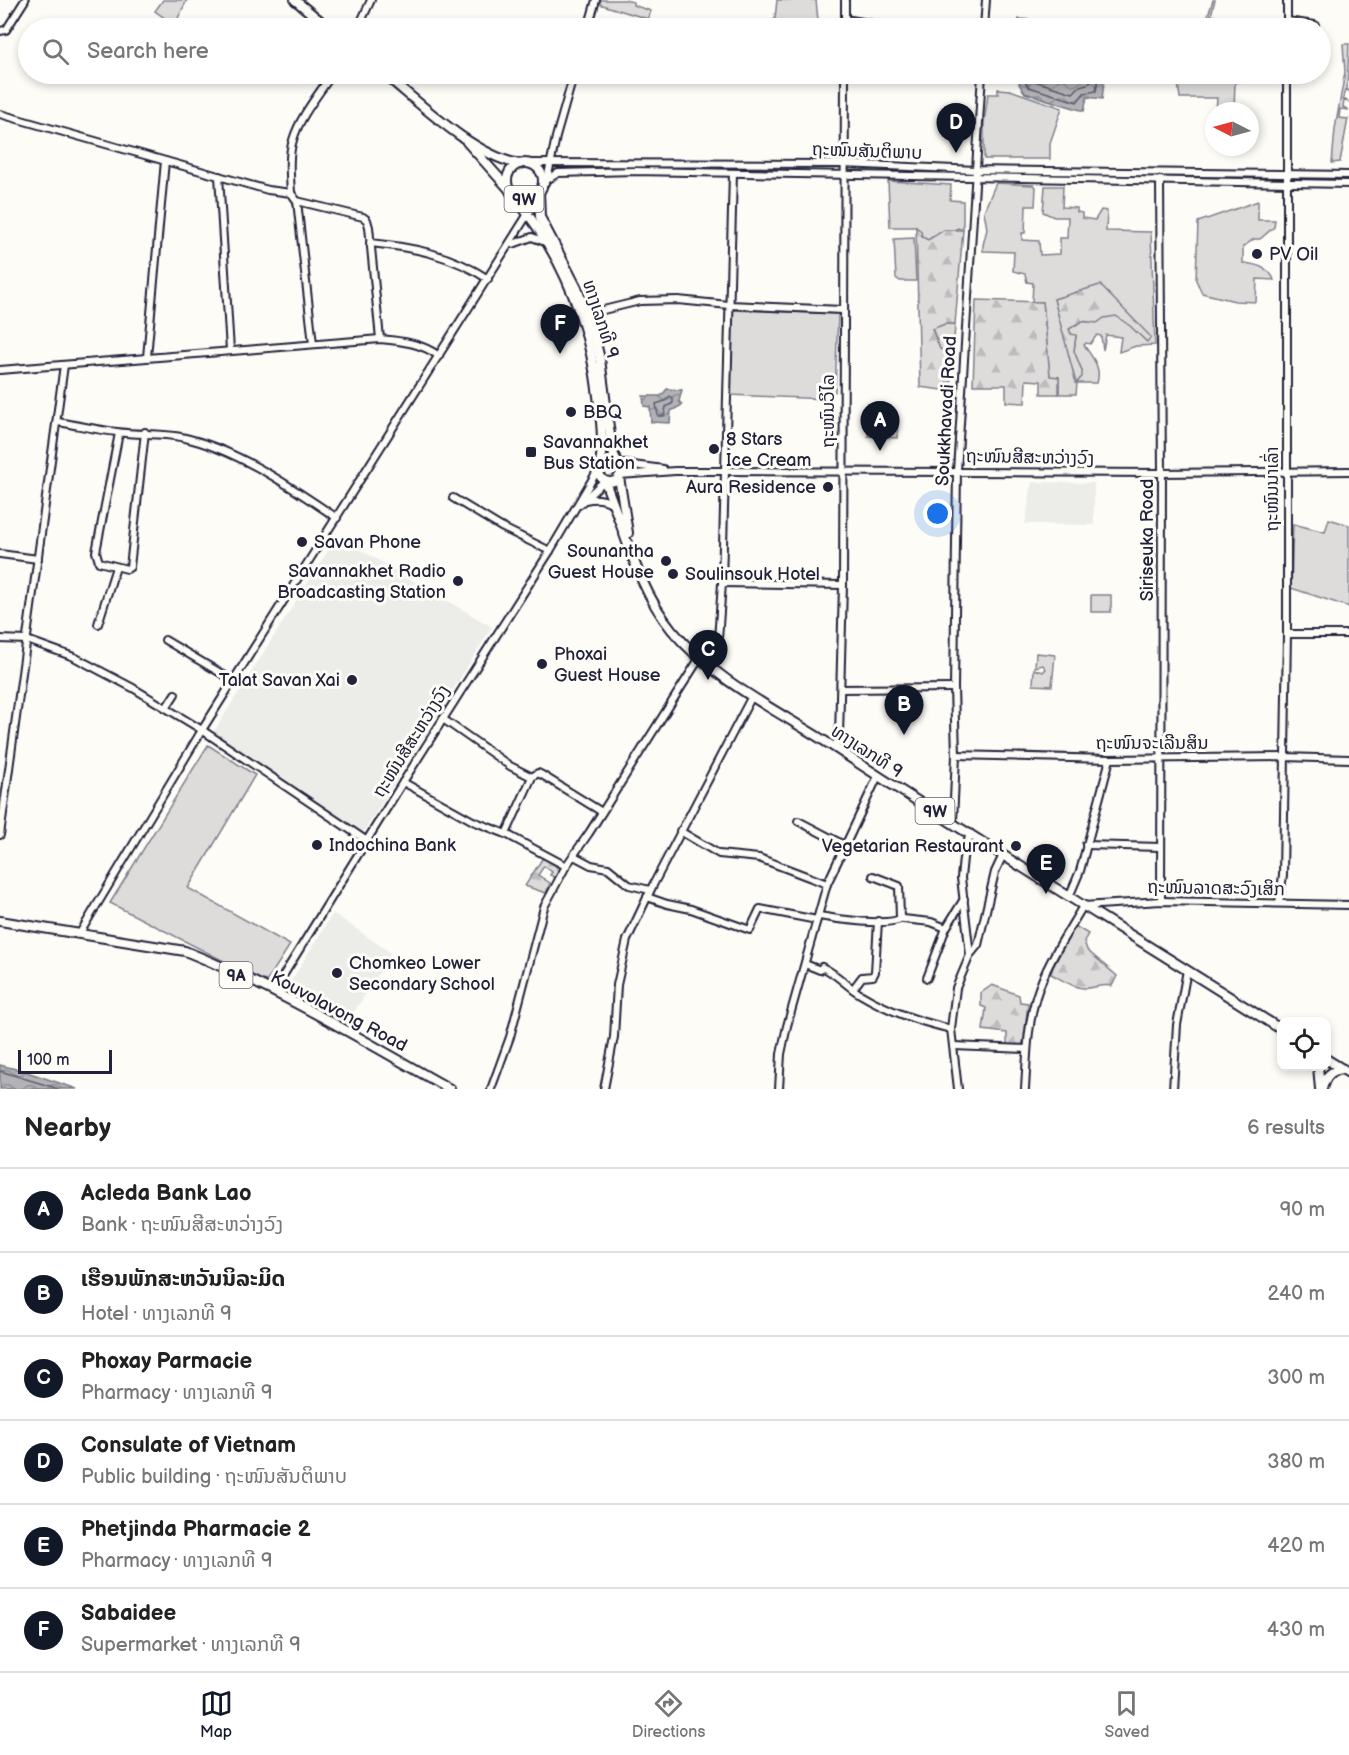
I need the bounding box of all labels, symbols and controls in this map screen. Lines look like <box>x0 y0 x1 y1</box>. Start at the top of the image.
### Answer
search box <box>18 18 1331 84</box>
icon: search <box>39 35 72 68</box>
text: Search here <box>87 38 209 65</box>
north arrow <box>1205 102 1259 156</box>
pin: D <box>936 104 976 153</box>
street label: ຖະໜົນສັນຕິພາບ <box>811 139 923 164</box>
road number: 9W <box>504 186 544 212</box>
place label: PV Oil <box>1269 244 1318 265</box>
marker: PV Oil <box>1250 247 1264 261</box>
street label: ທາງເລກທີ 9 <box>578 277 623 361</box>
pin: F <box>540 304 580 354</box>
street label: Soukkhavadi Road <box>932 335 961 487</box>
street label: ຖະໜົນວິໄລ <box>818 374 839 448</box>
place label: BBQ <box>583 402 622 423</box>
pin: A <box>860 402 900 451</box>
marker: BBQ <box>564 405 578 419</box>
place label: 8 Stars Ice Cream <box>726 429 811 471</box>
place label: Savannakhet Bus Station <box>543 432 649 474</box>
marker: 8 Stars Ice Cream <box>707 442 721 456</box>
marker: Savannakhet Bus Station <box>524 445 538 459</box>
street label: ຖະໜົນສີສະຫວ່າງວົງ <box>966 446 1094 469</box>
street label: ຖະໜົນນາເລົ່າ <box>1259 446 1283 532</box>
place label: Aura Residence <box>686 477 816 498</box>
street label: Siriseuka Road <box>1137 479 1158 601</box>
marker: Aura Residence <box>821 480 835 494</box>
your location <box>923 499 952 528</box>
place label: Savan Phone <box>314 532 421 553</box>
marker: Savan Phone <box>295 535 309 549</box>
place label: Sounantha Guest House <box>548 541 654 583</box>
marker: Sounantha Guest House <box>659 554 673 568</box>
place label: Savannakhet Radio Broadcasting Station <box>277 561 446 603</box>
place label: Soulinsouk Hotel <box>685 564 820 585</box>
marker: Soulinsouk Hotel <box>666 567 680 581</box>
marker: Savannakhet Radio Broadcasting Station <box>451 574 465 588</box>
pin: C <box>688 630 728 680</box>
place label: Phoxai Guest House <box>554 644 661 686</box>
marker: Phoxai Guest House <box>535 657 549 671</box>
place label: Talat Savan Xai <box>219 670 340 691</box>
marker: Talat Savan Xai <box>345 673 359 687</box>
street label: ຖະໜົນສີສະຫວ່າງວົງ <box>368 681 454 801</box>
pin: B <box>884 686 924 735</box>
street label: ທາງເລກທີ 9 <box>827 720 907 782</box>
street label: ຖະໜົນຈະເລີນສິນ <box>1095 733 1209 754</box>
road number: 9W <box>916 798 954 824</box>
place label: Indochina Bank <box>329 835 456 856</box>
place label: Vegetarian Restaurant <box>822 836 1004 857</box>
marker: Indochina Bank <box>310 838 324 852</box>
marker: Vegetarian Restaurant <box>1009 839 1023 853</box>
pin: E <box>1026 844 1066 894</box>
street label: ຖະໜົນລາດສະວົງເສິກ <box>1147 877 1285 900</box>
place label: Chomkeo Lower Secondary School <box>349 953 495 995</box>
road number: 9A <box>220 962 252 988</box>
marker: Chomkeo Lower Secondary School <box>330 966 344 980</box>
street label: Kouvolavong Road <box>267 967 411 1056</box>
map controls <box>1277 1017 1331 1071</box>
button: locate <box>1277 1017 1331 1071</box>
scale bar <box>18 1047 112 1074</box>
text: 100 m <box>27 1051 70 1070</box>
text: Nearby <box>24 1113 111 1144</box>
text: 6 results <box>1247 1116 1325 1140</box>
text: Acleda Bank Lao <box>81 1180 251 1207</box>
text: A <box>37 1198 50 1222</box>
text: 90 m <box>1280 1198 1325 1222</box>
text: Bank · ຖະໜົນສີສະຫວ່າງວົງ <box>81 1213 283 1237</box>
text: ເຮືອນພັກສະຫວັນນິລະມິດ <box>81 1266 285 1293</box>
text: B <box>36 1282 51 1306</box>
text: 240 m <box>1268 1282 1325 1306</box>
text: Hotel · ທາງເລກທີ 9 <box>81 1302 232 1326</box>
text: Phoxay Parmacie <box>81 1348 252 1375</box>
text: C <box>36 1366 51 1390</box>
text: 300 m <box>1267 1366 1325 1390</box>
text: Pharmacy · ທາງເລກທີ 9 <box>81 1381 273 1405</box>
text: Consulate of Vietnam <box>81 1432 296 1459</box>
text: D <box>37 1450 50 1474</box>
text: 380 m <box>1267 1450 1325 1474</box>
text: Public building · ຖະໜົນສັນຕິພາບ <box>81 1465 347 1489</box>
text: Phetjinda Pharmacie 2 <box>81 1516 311 1543</box>
text: E <box>37 1534 50 1558</box>
text: 420 m <box>1267 1534 1325 1558</box>
text: Pharmacy · ທາງເລກທີ 9 <box>81 1549 273 1573</box>
text: Sabaidee <box>81 1600 176 1627</box>
text: F <box>37 1618 50 1642</box>
text: 430 m <box>1267 1618 1325 1642</box>
text: Supermarket · ທາງເລກທີ 9 <box>81 1633 301 1657</box>
tab: Map <box>200 1687 233 1742</box>
tab: Directions <box>632 1687 705 1742</box>
tab: Saved <box>1104 1687 1149 1742</box>

